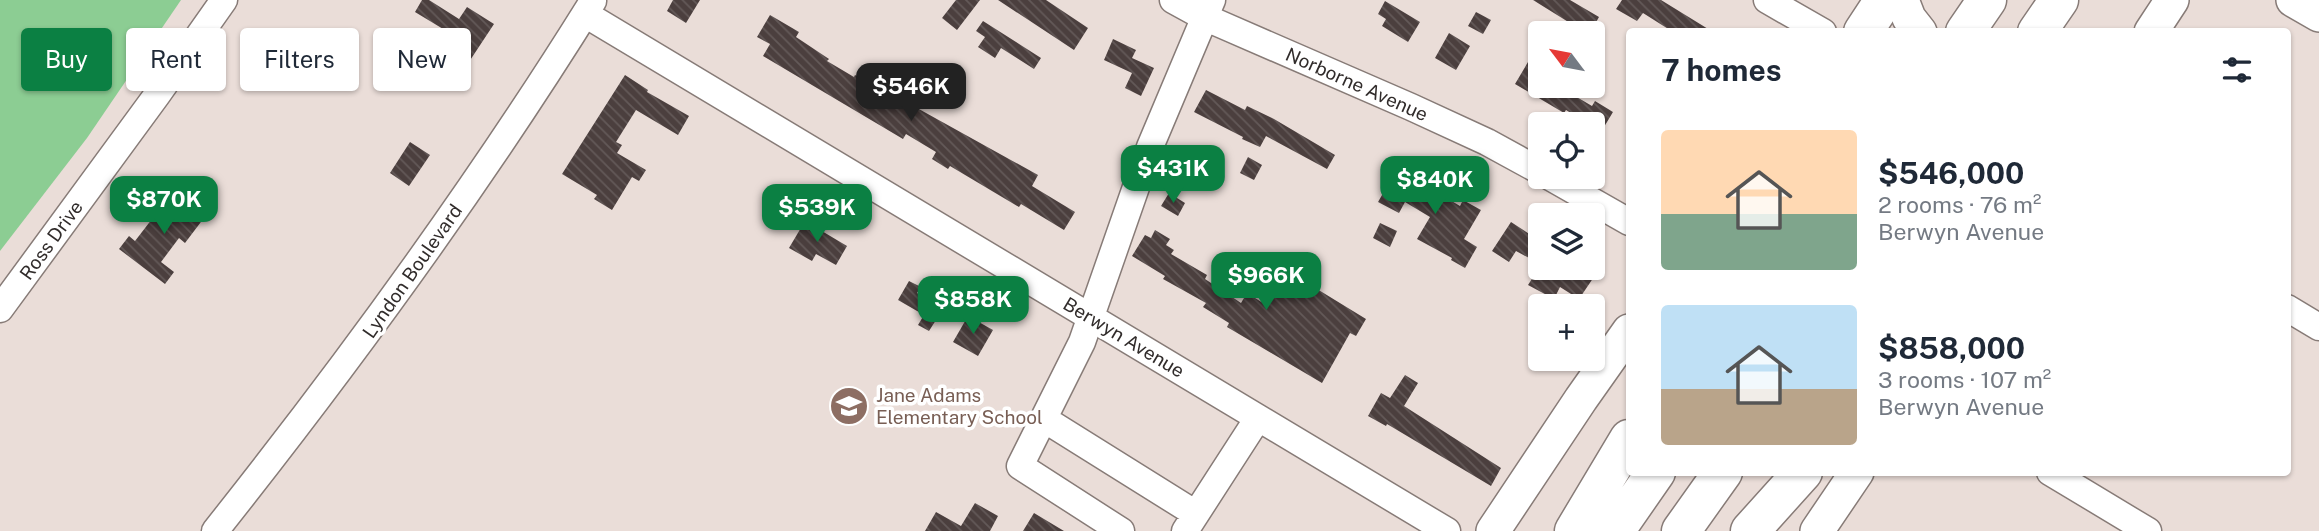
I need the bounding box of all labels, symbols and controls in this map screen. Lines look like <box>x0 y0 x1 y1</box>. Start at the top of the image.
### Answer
north arrow <box>1528 21 1605 98</box>
map controls <box>1528 21 1605 371</box>
chip: Buy <box>21 28 112 91</box>
chip: Rent <box>126 28 226 91</box>
chip: Filters <box>240 28 359 91</box>
chip: New <box>373 28 471 91</box>
street label: Norborne Avenue <box>1282 43 1432 125</box>
icon: filters <box>2218 51 2256 89</box>
text: 7 homes <box>1661 52 1782 88</box>
pin: $546K <box>862 64 960 123</box>
text: $546K <box>872 72 950 99</box>
button: locate <box>1528 112 1605 189</box>
pin: $431K <box>1124 146 1222 205</box>
text: $431K <box>1137 154 1209 181</box>
text: $546,000 <box>1878 155 2024 191</box>
pin: $840K <box>1386 156 1484 216</box>
icon: home <box>1717 158 1801 242</box>
text: $840K <box>1396 165 1474 192</box>
pin: $870K <box>115 176 213 236</box>
pin: $539K <box>768 184 866 244</box>
text: $870K <box>126 185 202 212</box>
text: 2 rooms · 76 m² <box>1878 191 2041 218</box>
text: $539K <box>778 193 856 220</box>
street label: Ross Drive <box>15 196 87 284</box>
street label: Lyndon Boulevard <box>358 200 466 342</box>
button: layers <box>1528 203 1605 280</box>
text: Berwyn Avenue <box>1878 218 2044 245</box>
pin: $966K <box>1217 252 1315 312</box>
text: $966K <box>1227 261 1305 288</box>
pin: $858K <box>924 276 1022 336</box>
text: $858K <box>934 285 1012 312</box>
street label: Berwyn Avenue <box>1059 292 1189 382</box>
button: + <box>1528 294 1605 371</box>
text: $858,000 <box>1878 330 2025 366</box>
icon: home <box>1717 333 1801 417</box>
text: 3 rooms · 107 m² <box>1878 366 2051 393</box>
place label: Jane Adams Elementary School <box>876 384 1043 428</box>
school or university icon: Jane Adams Elementary School <box>828 385 870 427</box>
text: Berwyn Avenue <box>1878 393 2044 420</box>

